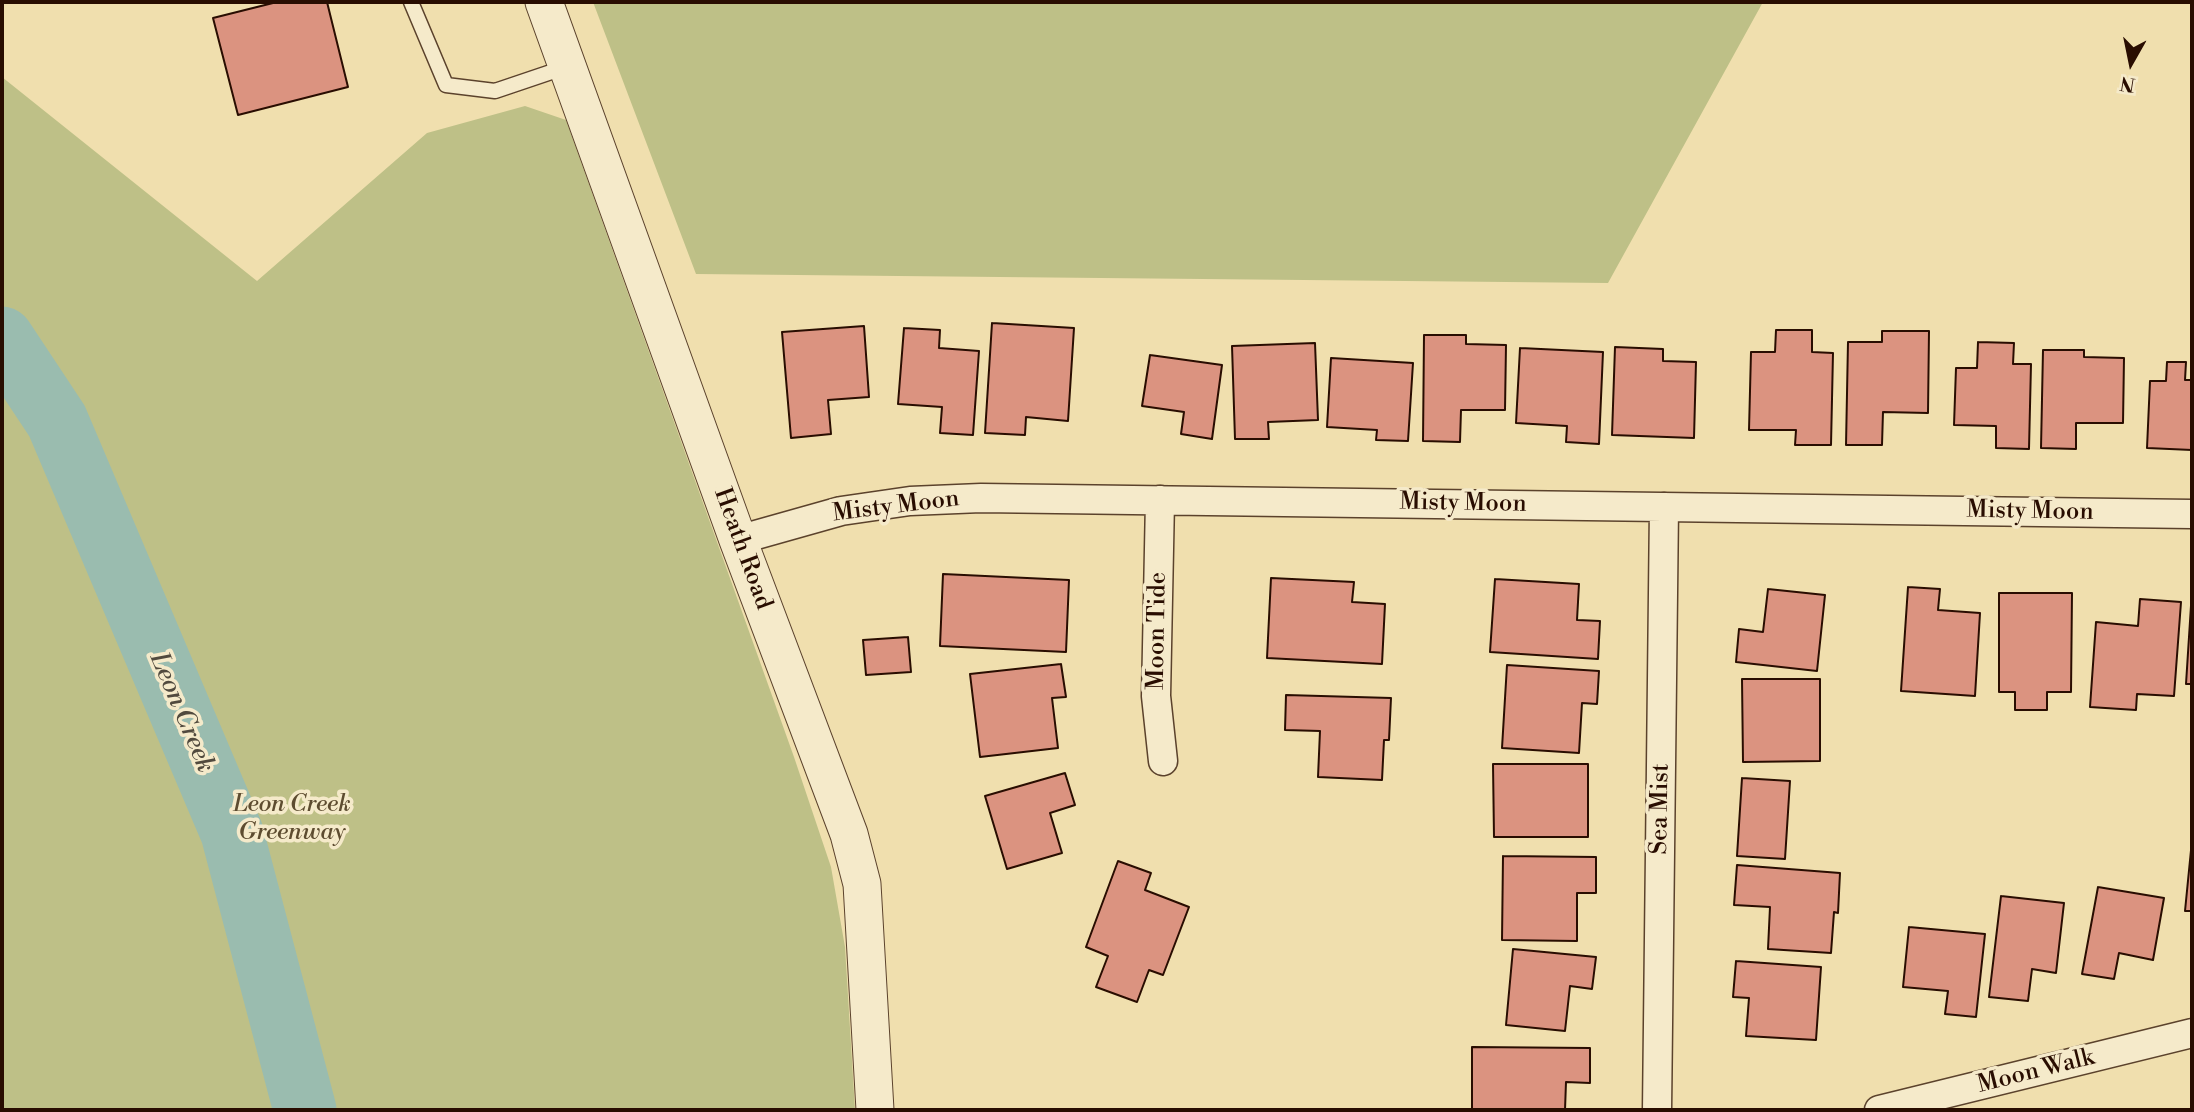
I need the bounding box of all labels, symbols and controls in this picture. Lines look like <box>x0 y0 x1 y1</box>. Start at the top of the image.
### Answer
north arrow <box>2096 28 2166 98</box>
text: N <box>2118 71 2137 97</box>
street label: Heath Road <box>707 484 777 614</box>
street label: Misty Moon <box>831 485 961 529</box>
street label: Misty Moon <box>1399 488 1527 520</box>
street label: Misty Moon <box>1966 496 2094 528</box>
street label: Moon Tide <box>1143 572 1173 690</box>
water label: Leon Creek <box>142 648 220 778</box>
street label: Sea Mist <box>1646 763 1676 855</box>
park label: Leon Creek Greenway <box>233 791 351 847</box>
street label: Moon Walk <box>1975 1044 2097 1100</box>

